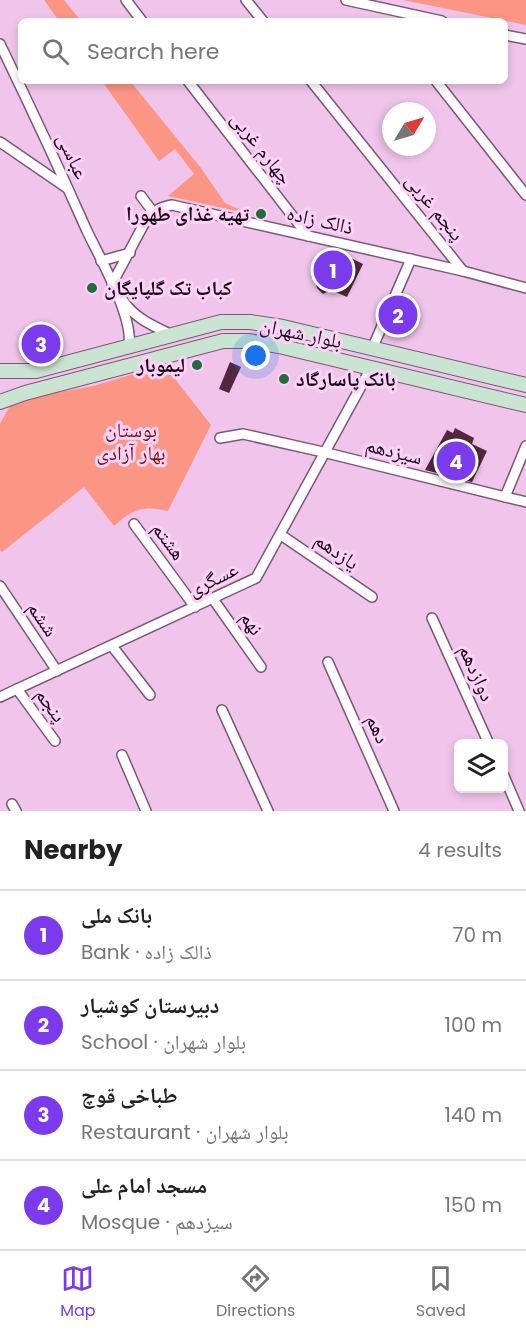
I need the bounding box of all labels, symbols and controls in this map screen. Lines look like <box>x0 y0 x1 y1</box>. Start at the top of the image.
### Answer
search box <box>18 18 508 84</box>
icon: search <box>39 35 72 68</box>
text: Search here <box>87 36 220 67</box>
north arrow <box>382 102 436 156</box>
street label: چهارم غربی <box>225 106 300 191</box>
street label: عباسی <box>50 128 96 184</box>
street label: پنجم غربی <box>399 167 471 247</box>
street label: ذالک زاده <box>284 199 356 241</box>
place label: تهیه غذای طهورا <box>126 200 250 228</box>
marker: تهیه غذای طهورا <box>254 207 268 221</box>
pin: 1 <box>314 248 352 292</box>
place label: کباب تک گلپایگان <box>104 274 232 302</box>
marker: کباب تک گلپایگان <box>85 281 99 295</box>
pin: 2 <box>378 292 418 338</box>
street label: بلوار شهران <box>258 311 344 355</box>
pin: 3 <box>22 322 60 366</box>
your location <box>241 341 270 370</box>
place label: لیموبار <box>136 351 185 379</box>
marker: لیموبار <box>190 358 204 372</box>
place label: بانک پاسارگاد <box>296 365 396 393</box>
marker: بانک پاسارگاد <box>277 372 291 386</box>
park label: بوستان بهار آزادی <box>96 416 166 467</box>
street label: سیزدهم <box>363 430 425 472</box>
pin: 4 <box>436 438 476 484</box>
street label: هشتم <box>146 516 192 566</box>
street label: یازدهم <box>309 526 365 576</box>
street label: عسگری <box>183 555 243 603</box>
street label: ششم <box>21 596 65 642</box>
street label: نهم <box>234 605 270 641</box>
street label: دوازدهم <box>452 640 502 706</box>
street label: پنجم <box>29 682 73 728</box>
street label: دهم <box>359 710 397 748</box>
map controls <box>454 739 508 793</box>
button: layers <box>454 739 508 793</box>
text: Nearby <box>24 832 122 868</box>
text: 4 results <box>418 836 502 864</box>
text: بانک ملی <box>81 900 152 931</box>
text: 1 <box>40 921 47 949</box>
text: 70 m <box>453 921 502 949</box>
text: Bank · ذالک زاده <box>81 938 212 966</box>
text: دبیرستان کوشیار <box>81 990 219 1021</box>
text: 2 <box>38 1011 49 1039</box>
text: 100 m <box>445 1011 502 1039</box>
text: School · بلوار شهران <box>81 1028 246 1056</box>
text: طباخی قوچ <box>81 1080 178 1111</box>
text: 3 <box>37 1101 50 1129</box>
text: 140 m <box>445 1101 502 1129</box>
text: Restaurant · بلوار شهران <box>81 1118 289 1146</box>
text: مسجد امام علی <box>81 1170 207 1201</box>
text: 4 <box>37 1191 50 1219</box>
text: 150 m <box>445 1191 502 1219</box>
text: Mosque · سیزدهم <box>81 1208 233 1236</box>
tab: Map <box>60 1262 96 1323</box>
tab: Directions <box>216 1262 295 1323</box>
tab: Saved <box>416 1262 466 1323</box>

